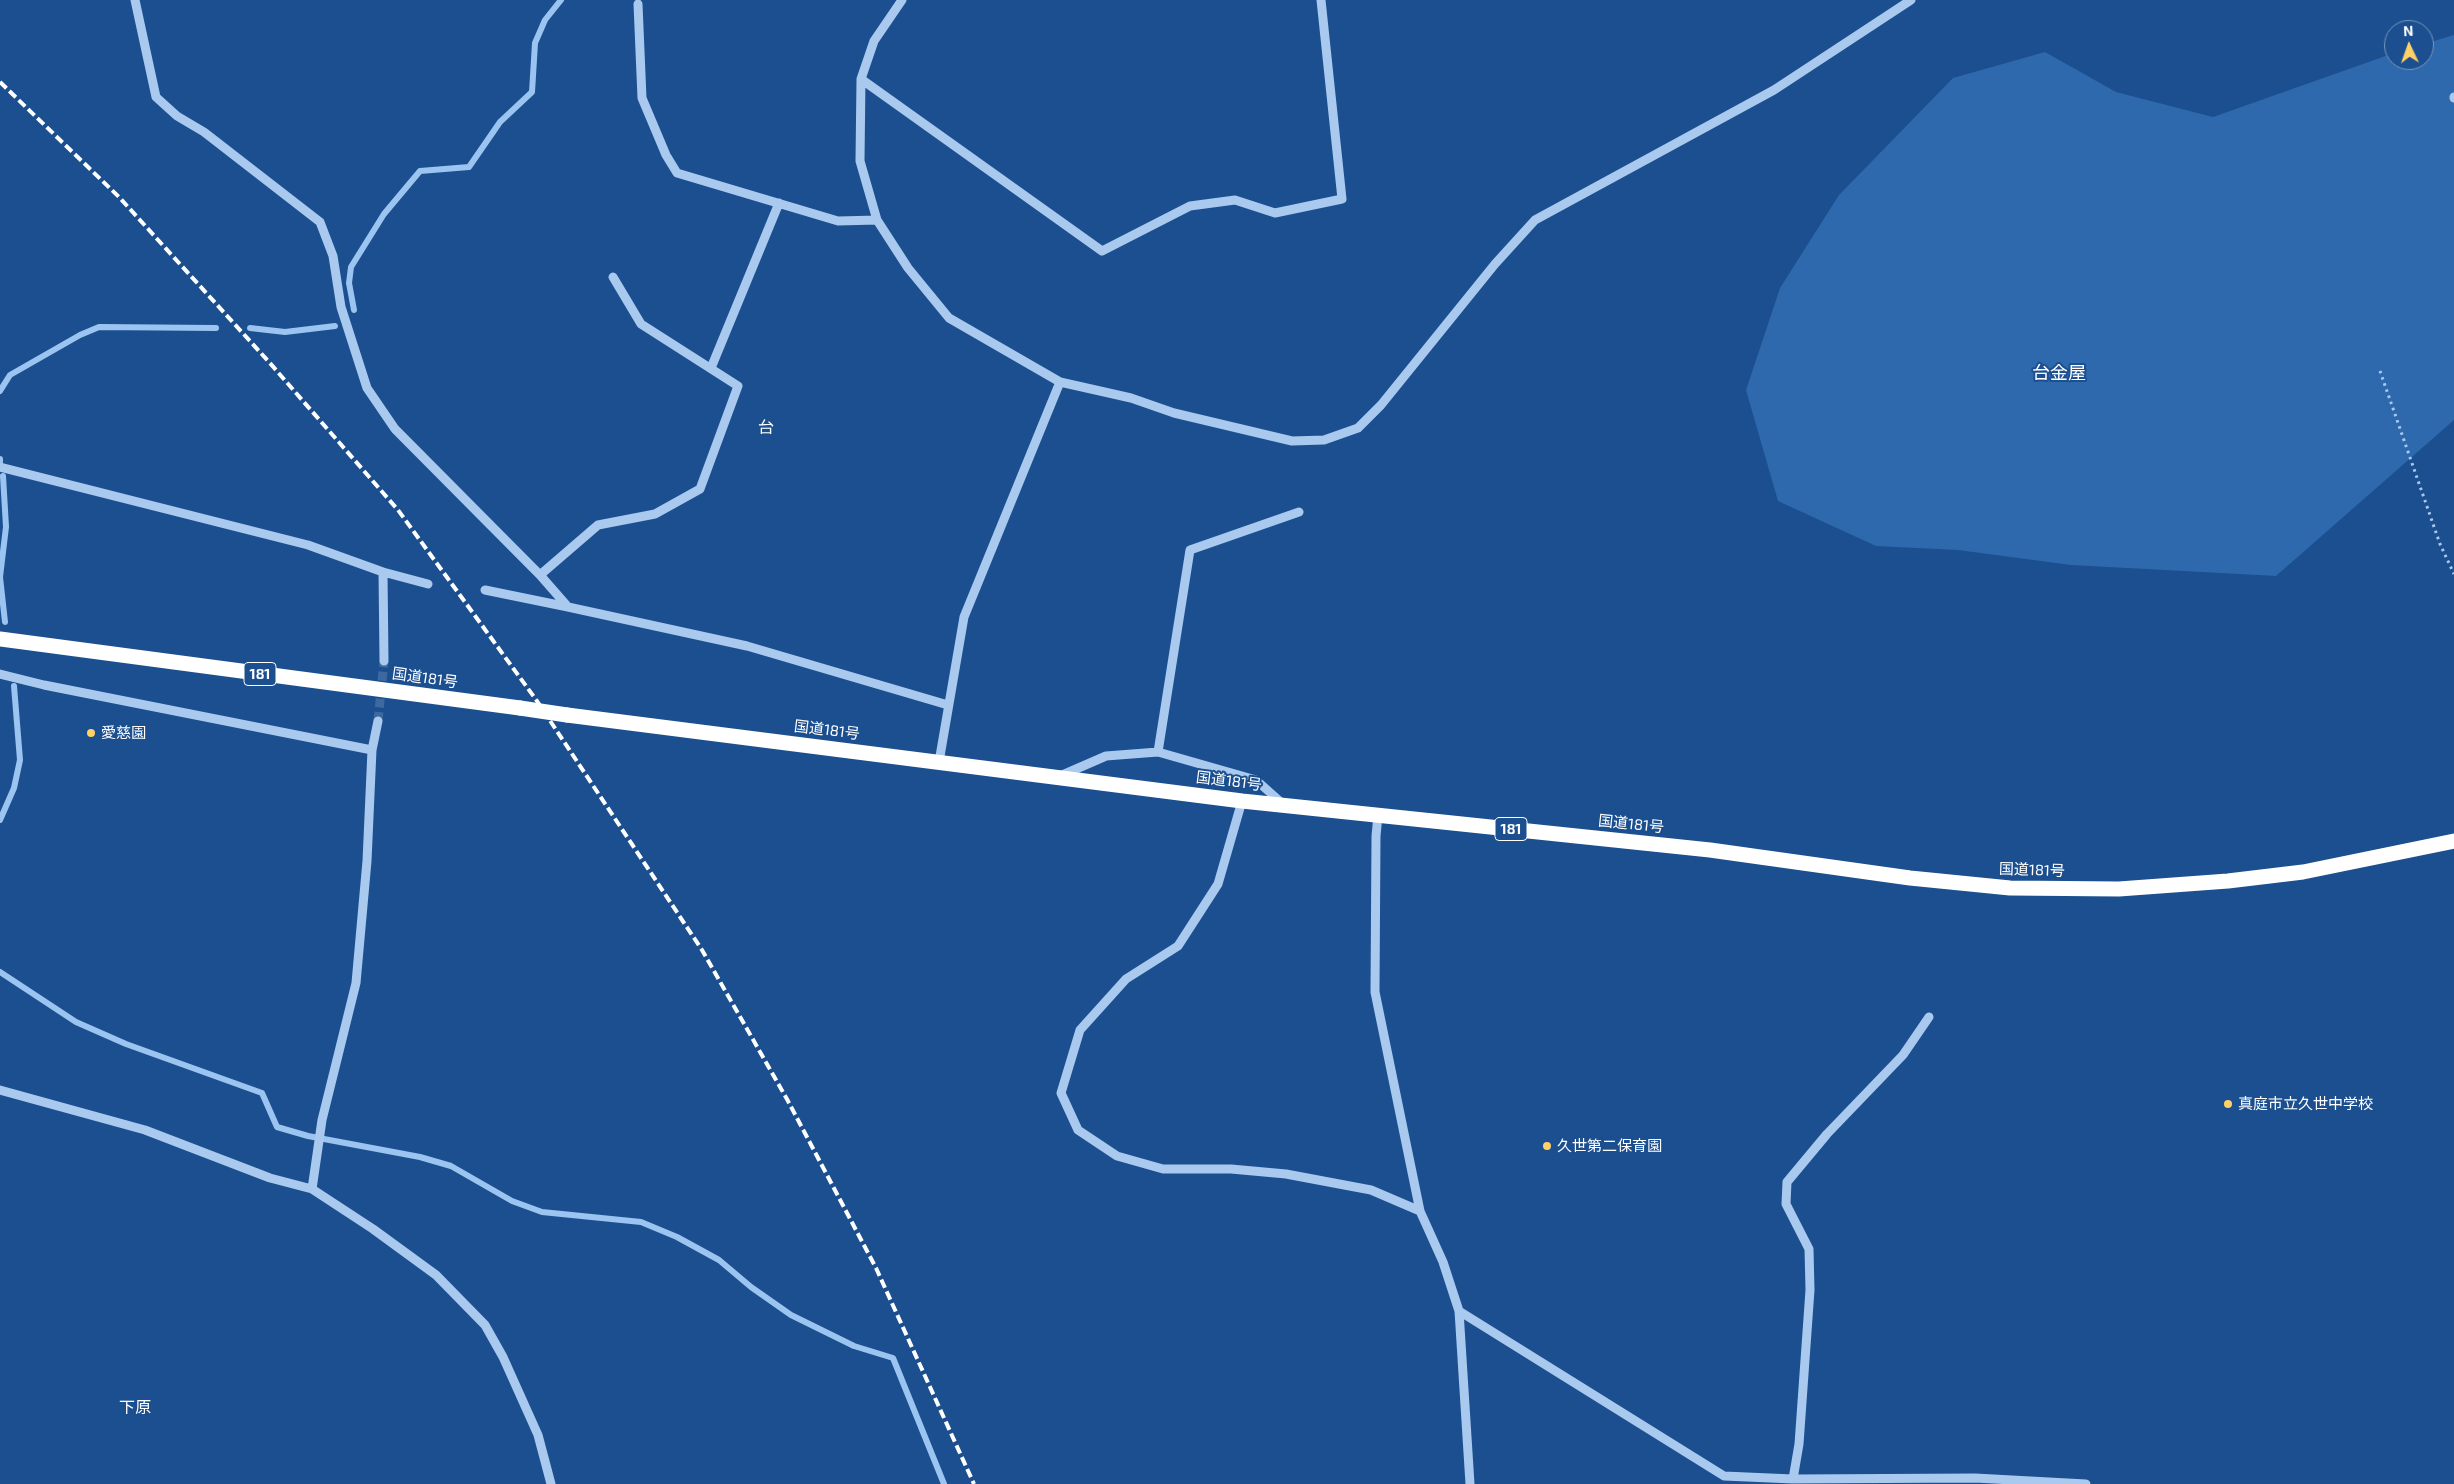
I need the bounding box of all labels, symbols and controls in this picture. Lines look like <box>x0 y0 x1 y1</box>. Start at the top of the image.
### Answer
north arrow <box>2384 20 2434 70</box>
text: N <box>2403 22 2414 39</box>
district label: 台金屋 <box>2032 362 2086 384</box>
district label: 台 <box>758 418 774 438</box>
road number: 181 <box>244 662 276 686</box>
street label: 国道181号 <box>391 664 459 692</box>
street label: 国道181号 <box>793 717 861 743</box>
place label: 愛慈園 <box>101 724 146 742</box>
marker: 愛慈園 <box>85 727 97 739</box>
street label: 国道181号 <box>1195 768 1263 794</box>
street label: 国道181号 <box>1597 812 1665 836</box>
road number: 181 <box>1495 818 1527 841</box>
street label: 国道181号 <box>1999 860 2065 880</box>
place label: 真庭市立久世中学校 <box>2238 1095 2373 1113</box>
marker: 真庭市立久世中学校 <box>2222 1098 2234 1110</box>
place label: 久世第二保育園 <box>1557 1137 1662 1155</box>
marker: 久世第二保育園 <box>1541 1140 1553 1152</box>
district label: 下原 <box>119 1398 151 1418</box>

